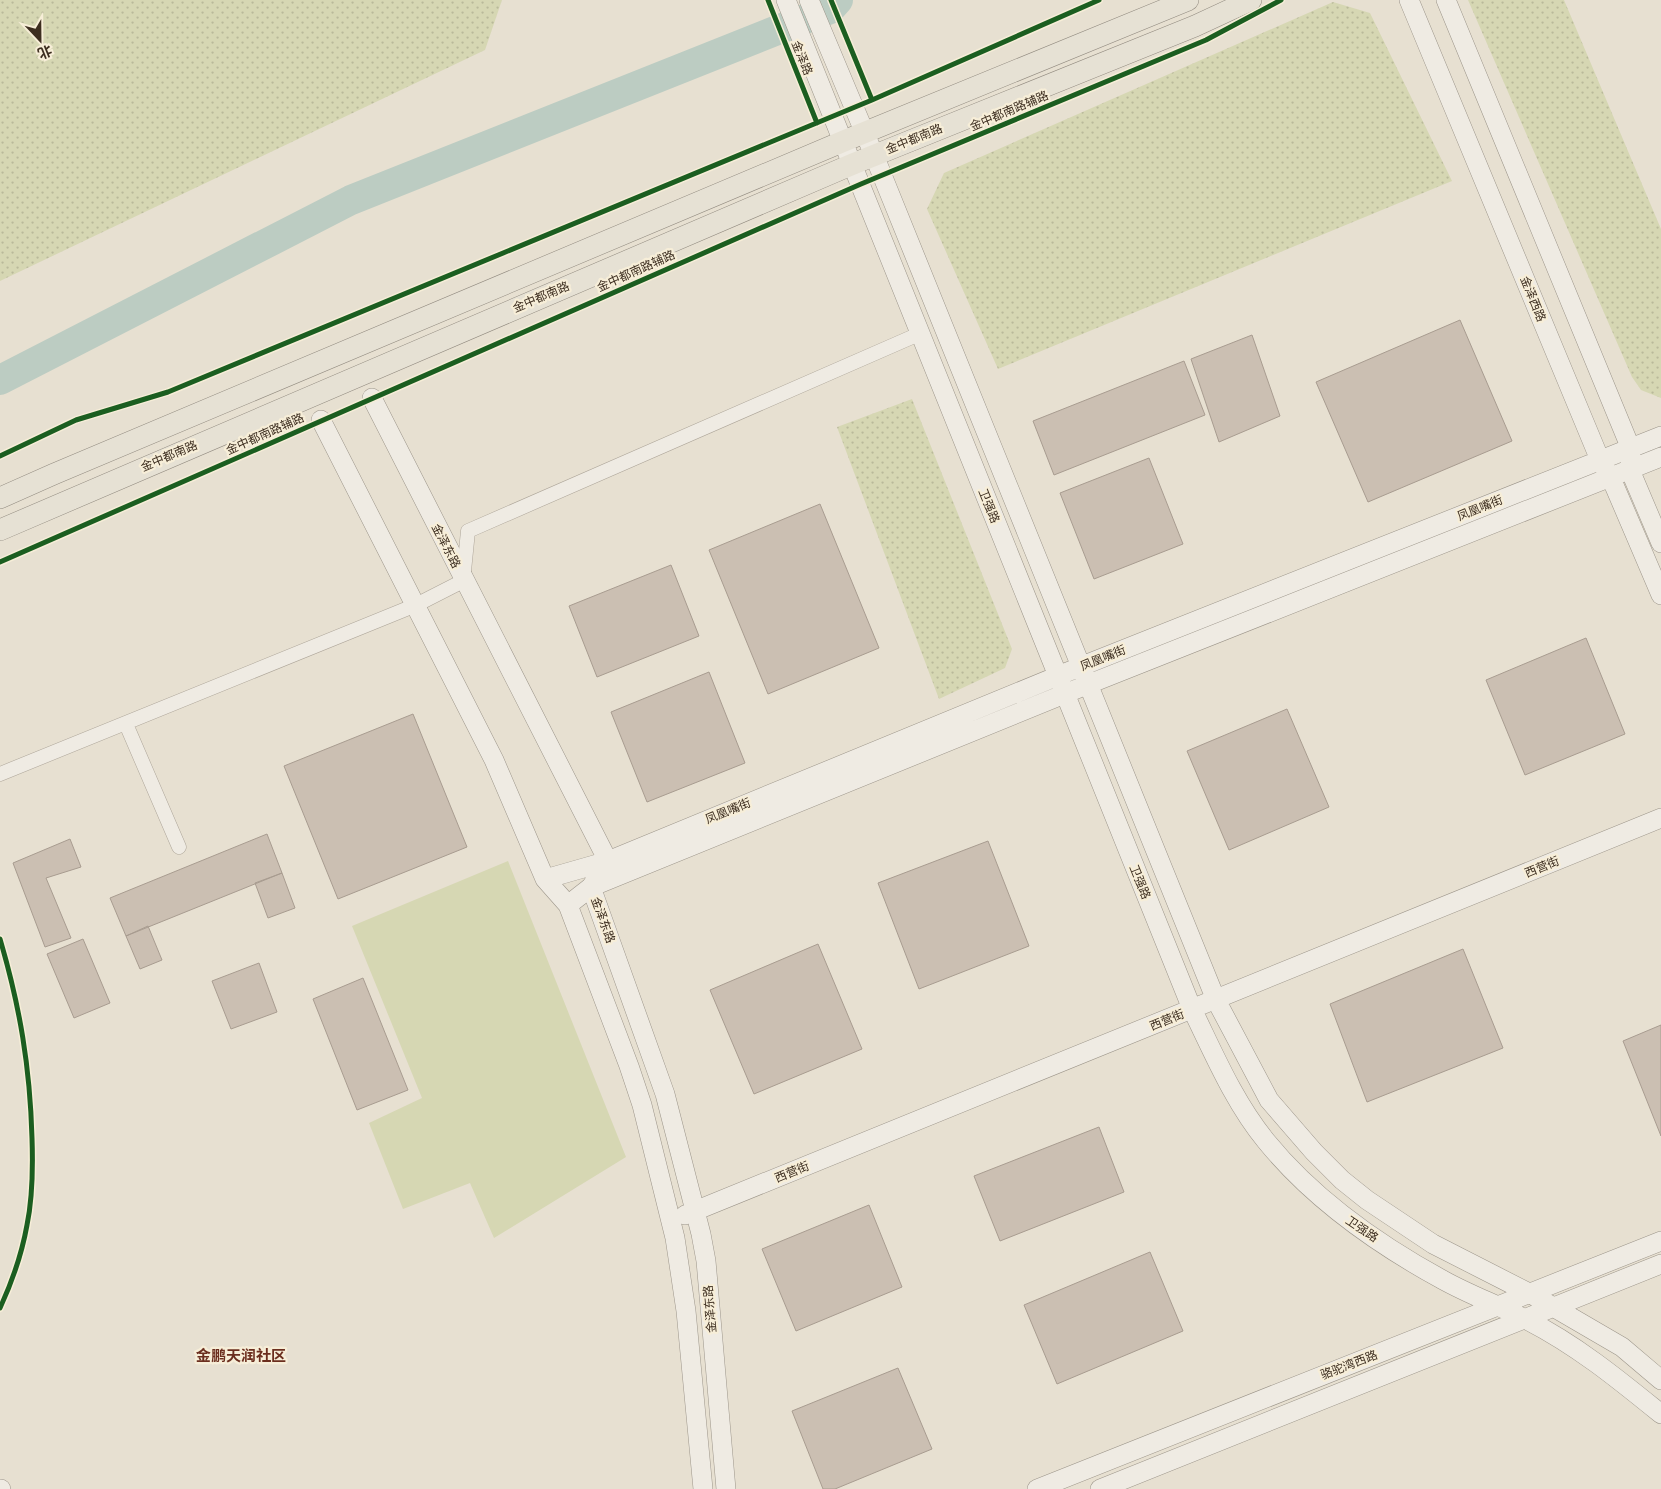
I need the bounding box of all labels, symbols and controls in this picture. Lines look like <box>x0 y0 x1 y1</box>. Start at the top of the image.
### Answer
north arrow <box>15 15 65 65</box>
street label: 金泽路 <box>789 38 816 77</box>
text: 北 <box>35 41 55 63</box>
street label: 金中都南路辅路 <box>967 87 1050 134</box>
street label: 金中都南路 <box>883 120 944 157</box>
street label: 金中都南路辅路 <box>594 247 677 294</box>
street label: 金泽西路 <box>1518 274 1549 324</box>
street label: 金中都南路 <box>510 278 571 315</box>
street label: 金中都南路辅路 <box>223 410 306 457</box>
street label: 金中都南路 <box>138 437 199 474</box>
street label: 卫强路 <box>976 486 1003 525</box>
street label: 凤凰嘴街 <box>1455 492 1505 523</box>
street label: 金泽东路 <box>429 521 464 571</box>
street label: 凤凰嘴街 <box>1078 642 1128 673</box>
street label: 凤凰嘴街 <box>703 795 753 826</box>
street label: 西营街 <box>1522 853 1561 880</box>
street label: 卫强路 <box>1127 862 1154 901</box>
street label: 金泽东路 <box>588 895 619 945</box>
street label: 西营街 <box>1147 1006 1186 1033</box>
street label: 西营街 <box>772 1158 811 1185</box>
street label: 卫强路 <box>1343 1212 1381 1245</box>
street label: 金泽东路 <box>700 1284 719 1334</box>
district label: 金鹏天润社区 <box>196 1346 286 1365</box>
street label: 骆驼湾西路 <box>1318 1347 1380 1382</box>

